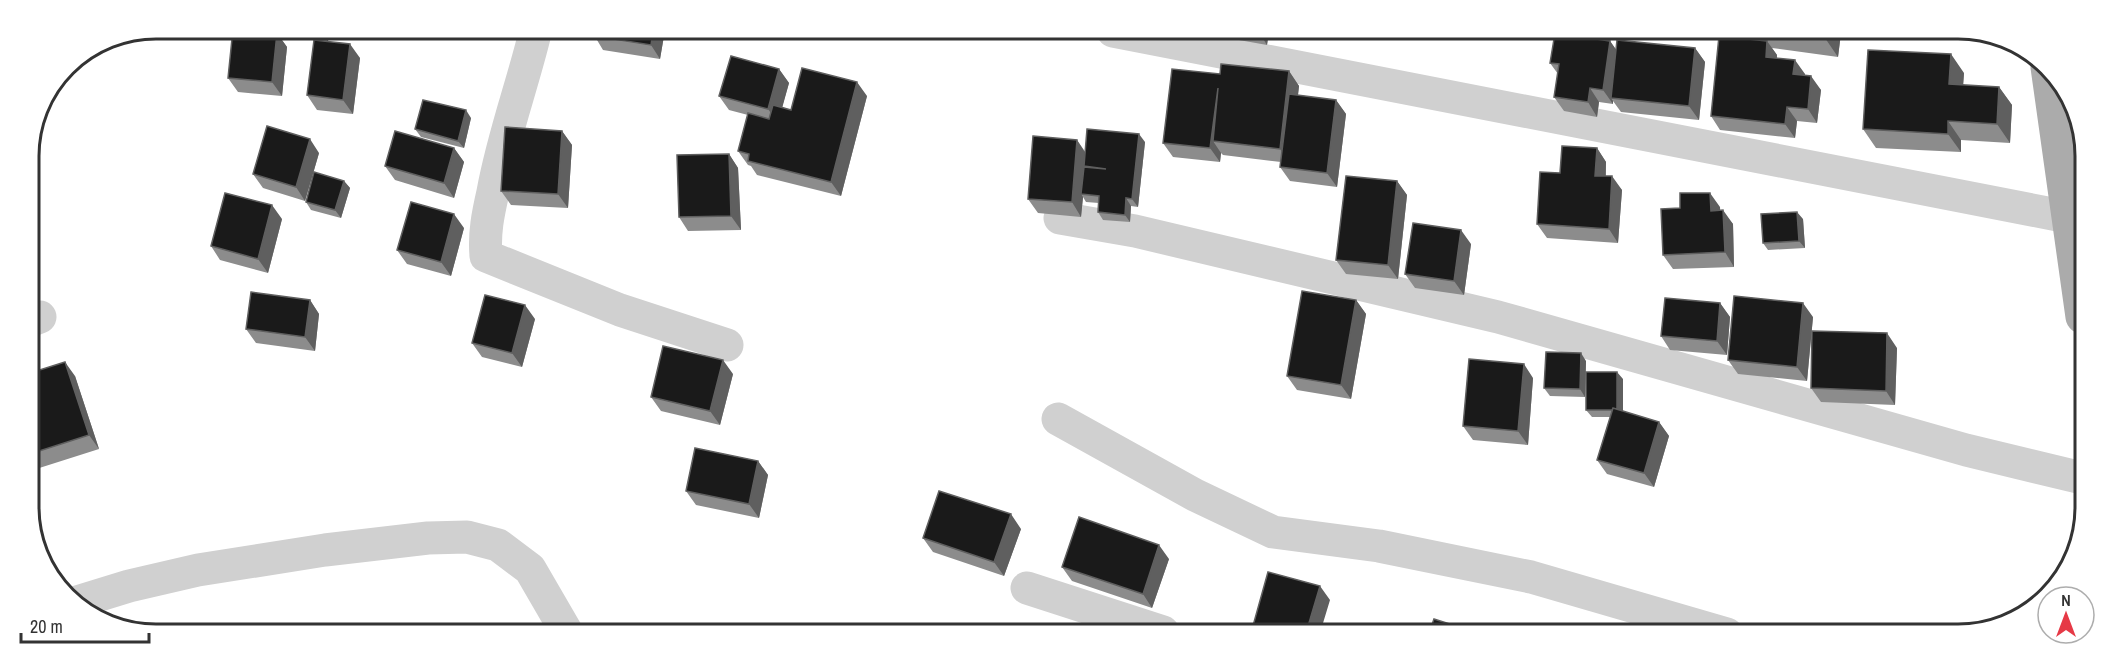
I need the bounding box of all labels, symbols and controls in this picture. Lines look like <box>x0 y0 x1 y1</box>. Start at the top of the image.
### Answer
north arrow <box>2036 585 2096 645</box>
text: N <box>2061 589 2071 611</box>
scale bar <box>21 606 148 644</box>
text: 20 m <box>30 614 63 639</box>

